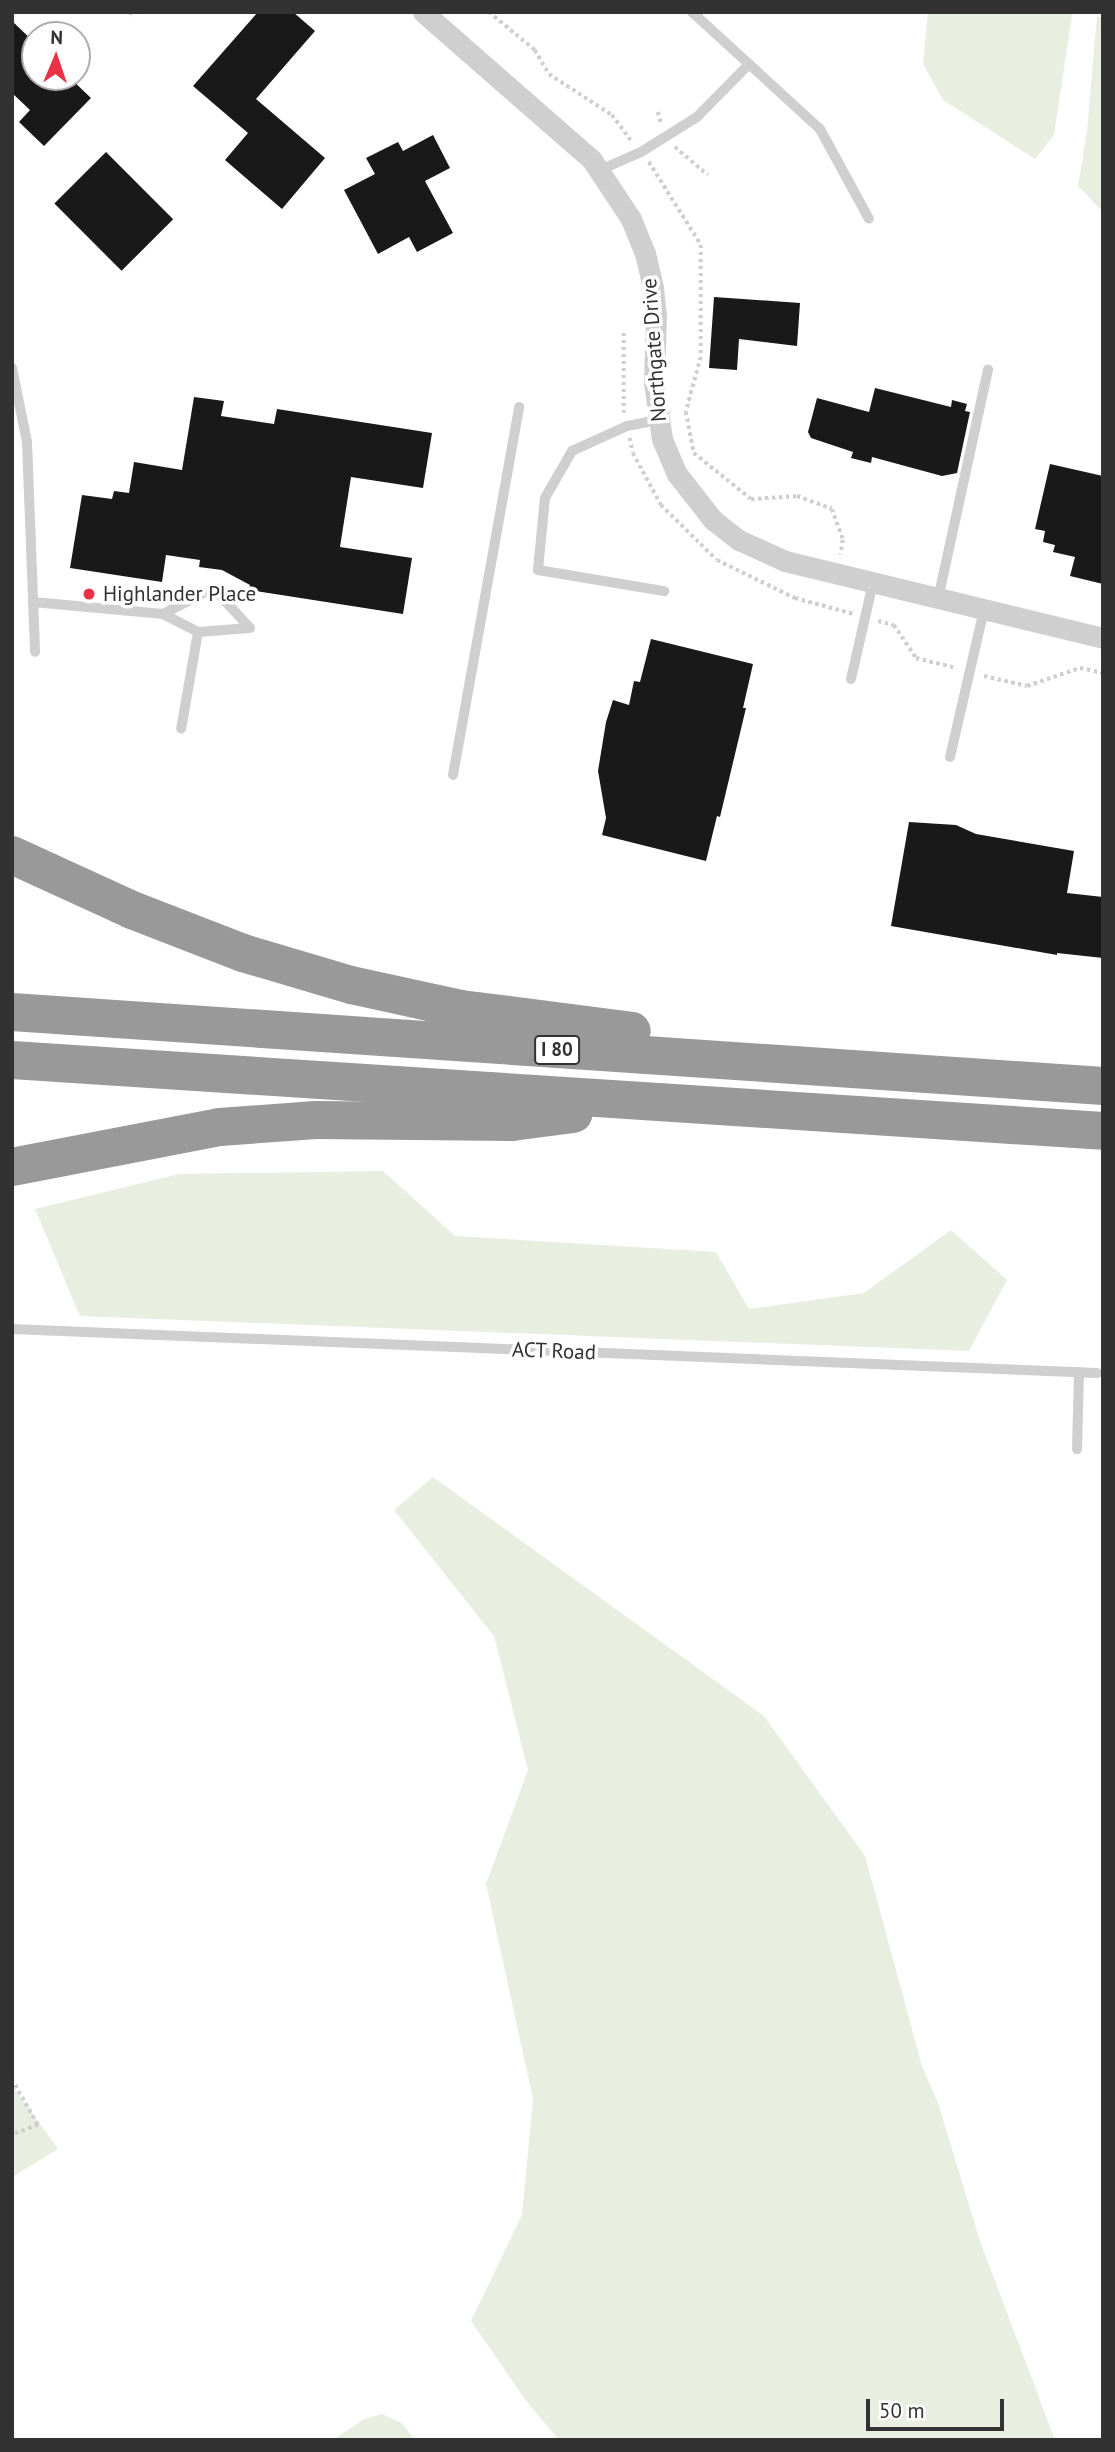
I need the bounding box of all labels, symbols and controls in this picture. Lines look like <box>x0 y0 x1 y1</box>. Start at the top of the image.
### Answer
north arrow <box>21 21 91 91</box>
text: N <box>50 25 63 49</box>
street label: Northgate Drive <box>636 277 672 423</box>
place label: Highlander Place <box>103 581 256 607</box>
marker: Highlander Place <box>81 586 97 602</box>
road number: I 80 <box>532 1034 582 1066</box>
street label: ACT Road <box>511 1337 597 1365</box>
scale bar <box>870 2386 1008 2430</box>
text: 50 m <box>879 2397 925 2424</box>

